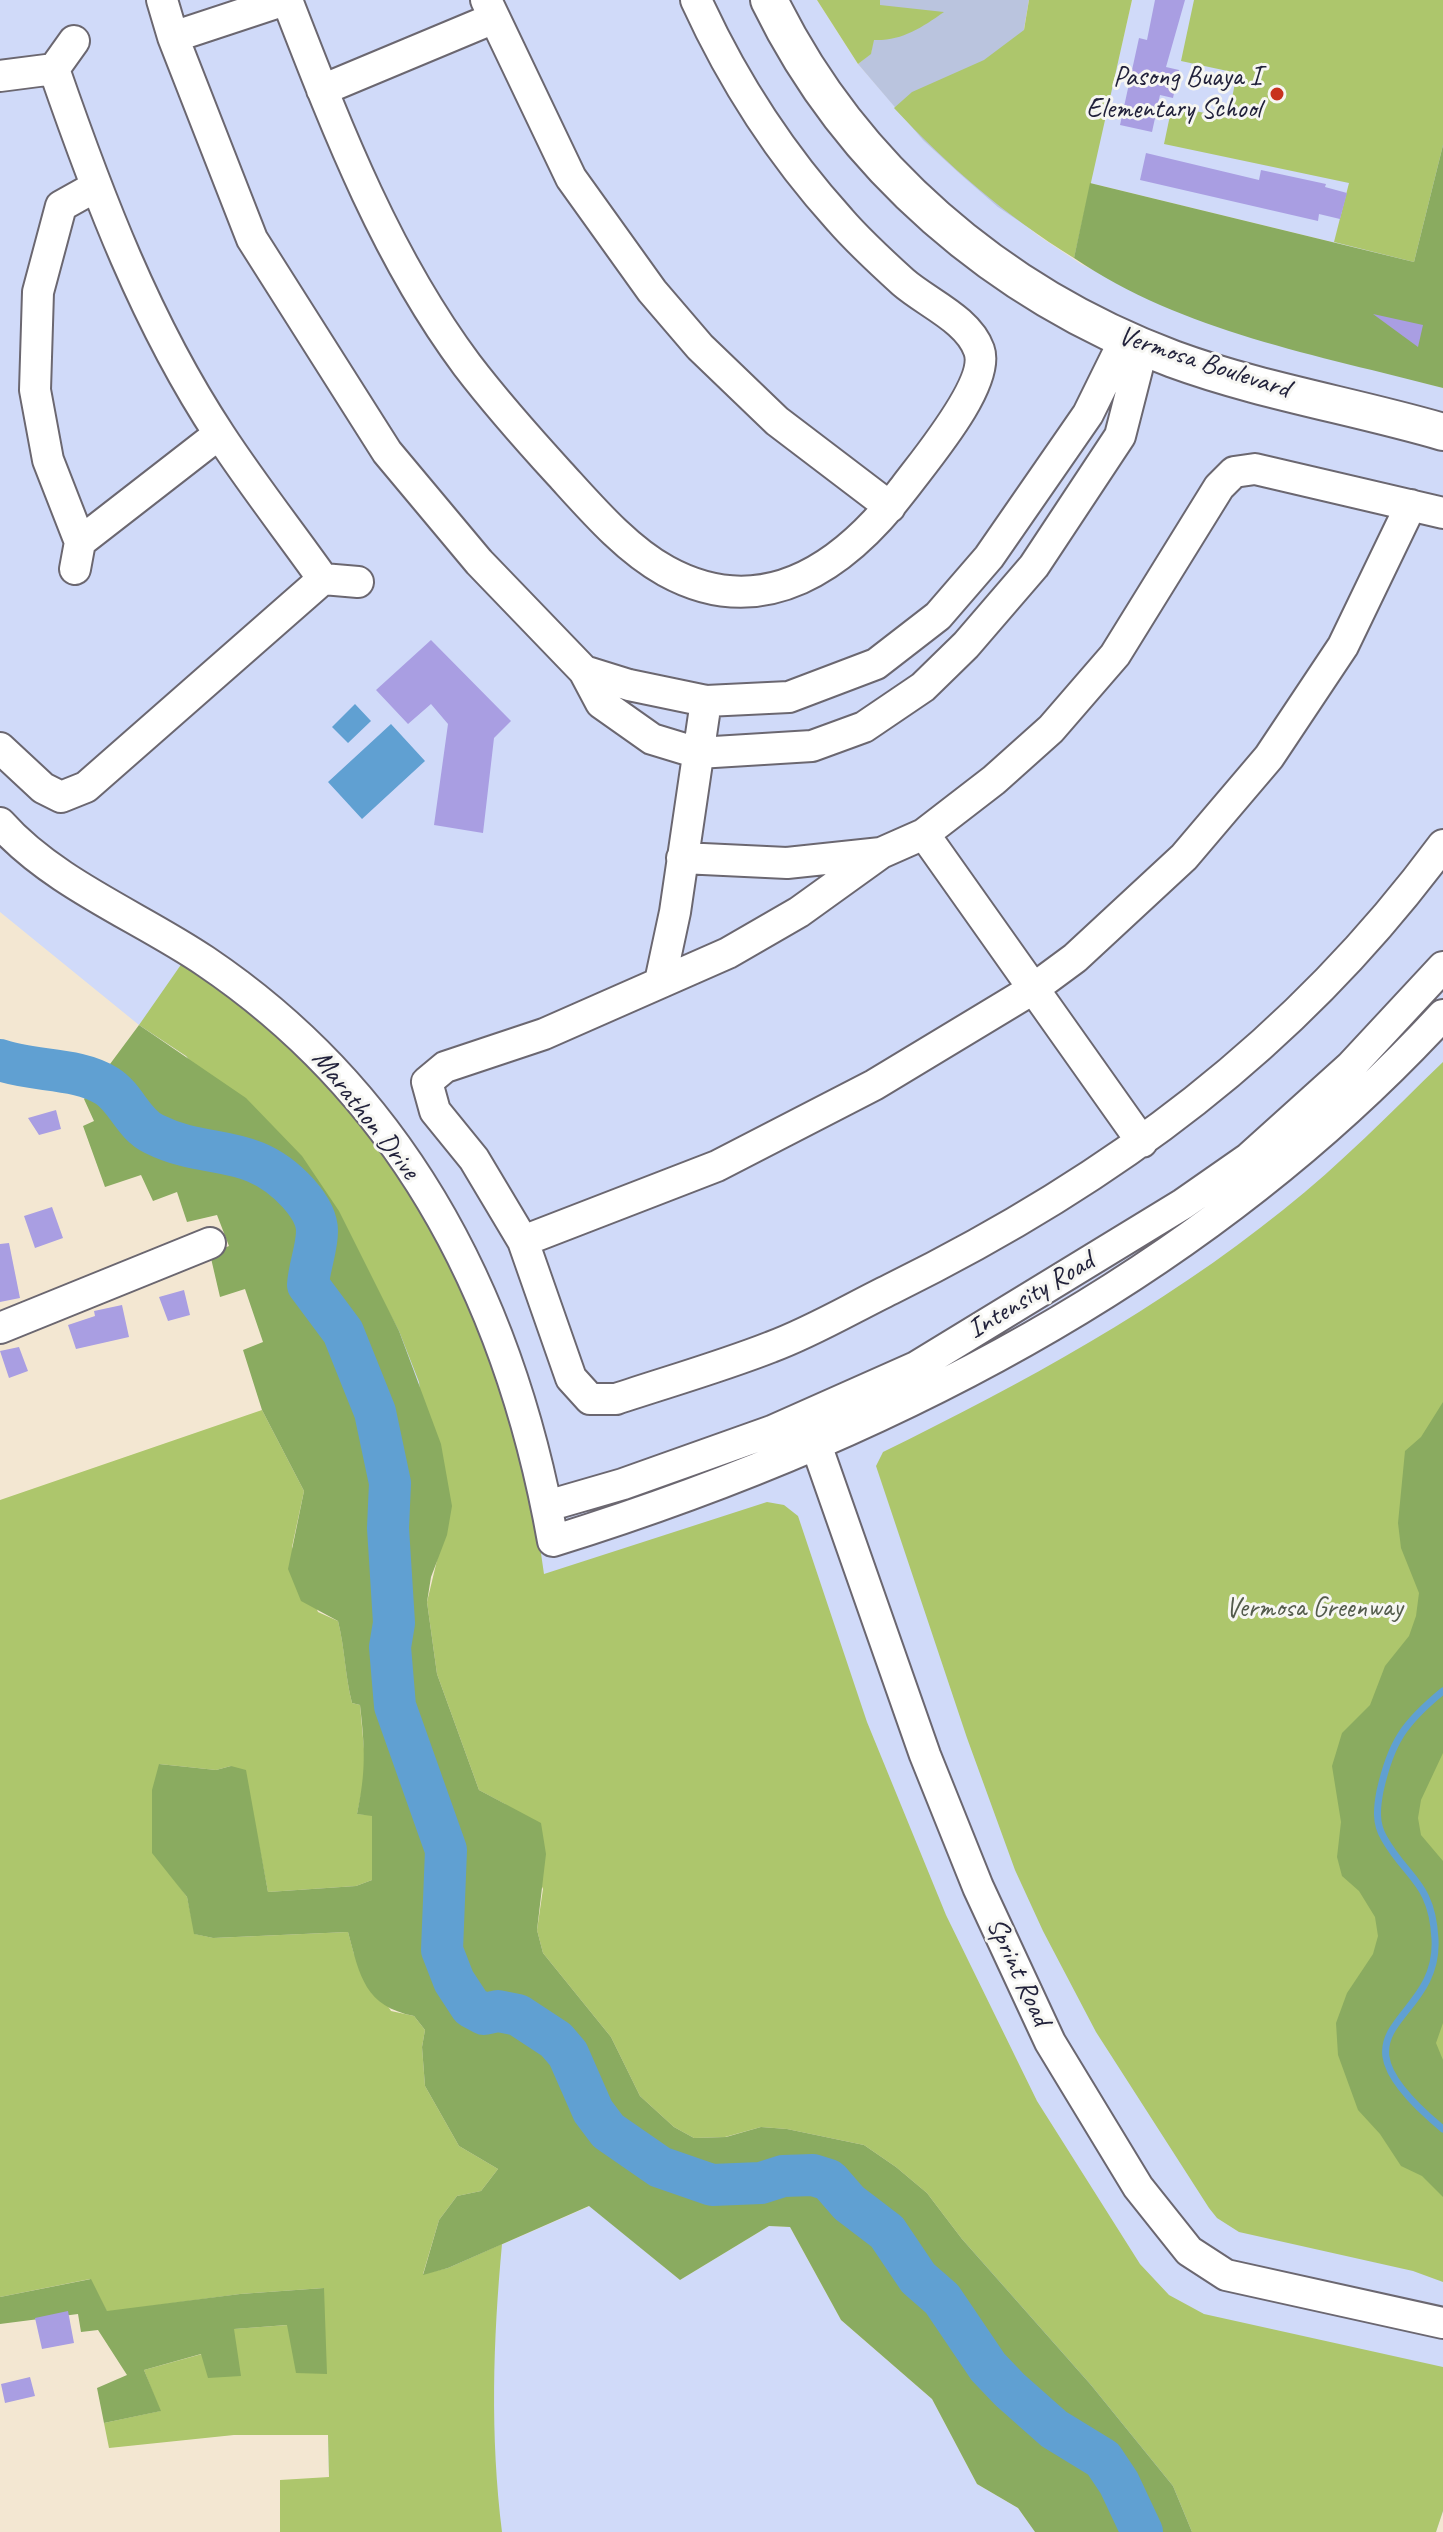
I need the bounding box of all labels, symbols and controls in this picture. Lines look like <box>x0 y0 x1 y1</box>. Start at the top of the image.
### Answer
place label: Pasong Buaya I Elementary School <box>1086 61 1261 127</box>
marker: Pasong Buaya I Elementary School <box>1268 85 1286 103</box>
street label: Vermosa Boulevard <box>1114 320 1294 406</box>
street label: Marathon Drive <box>304 1043 426 1187</box>
street label: Intensity Road <box>962 1245 1100 1347</box>
park label: Vermosa Greenway <box>1226 1592 1402 1626</box>
street label: Sprint Road <box>978 1913 1058 2031</box>

